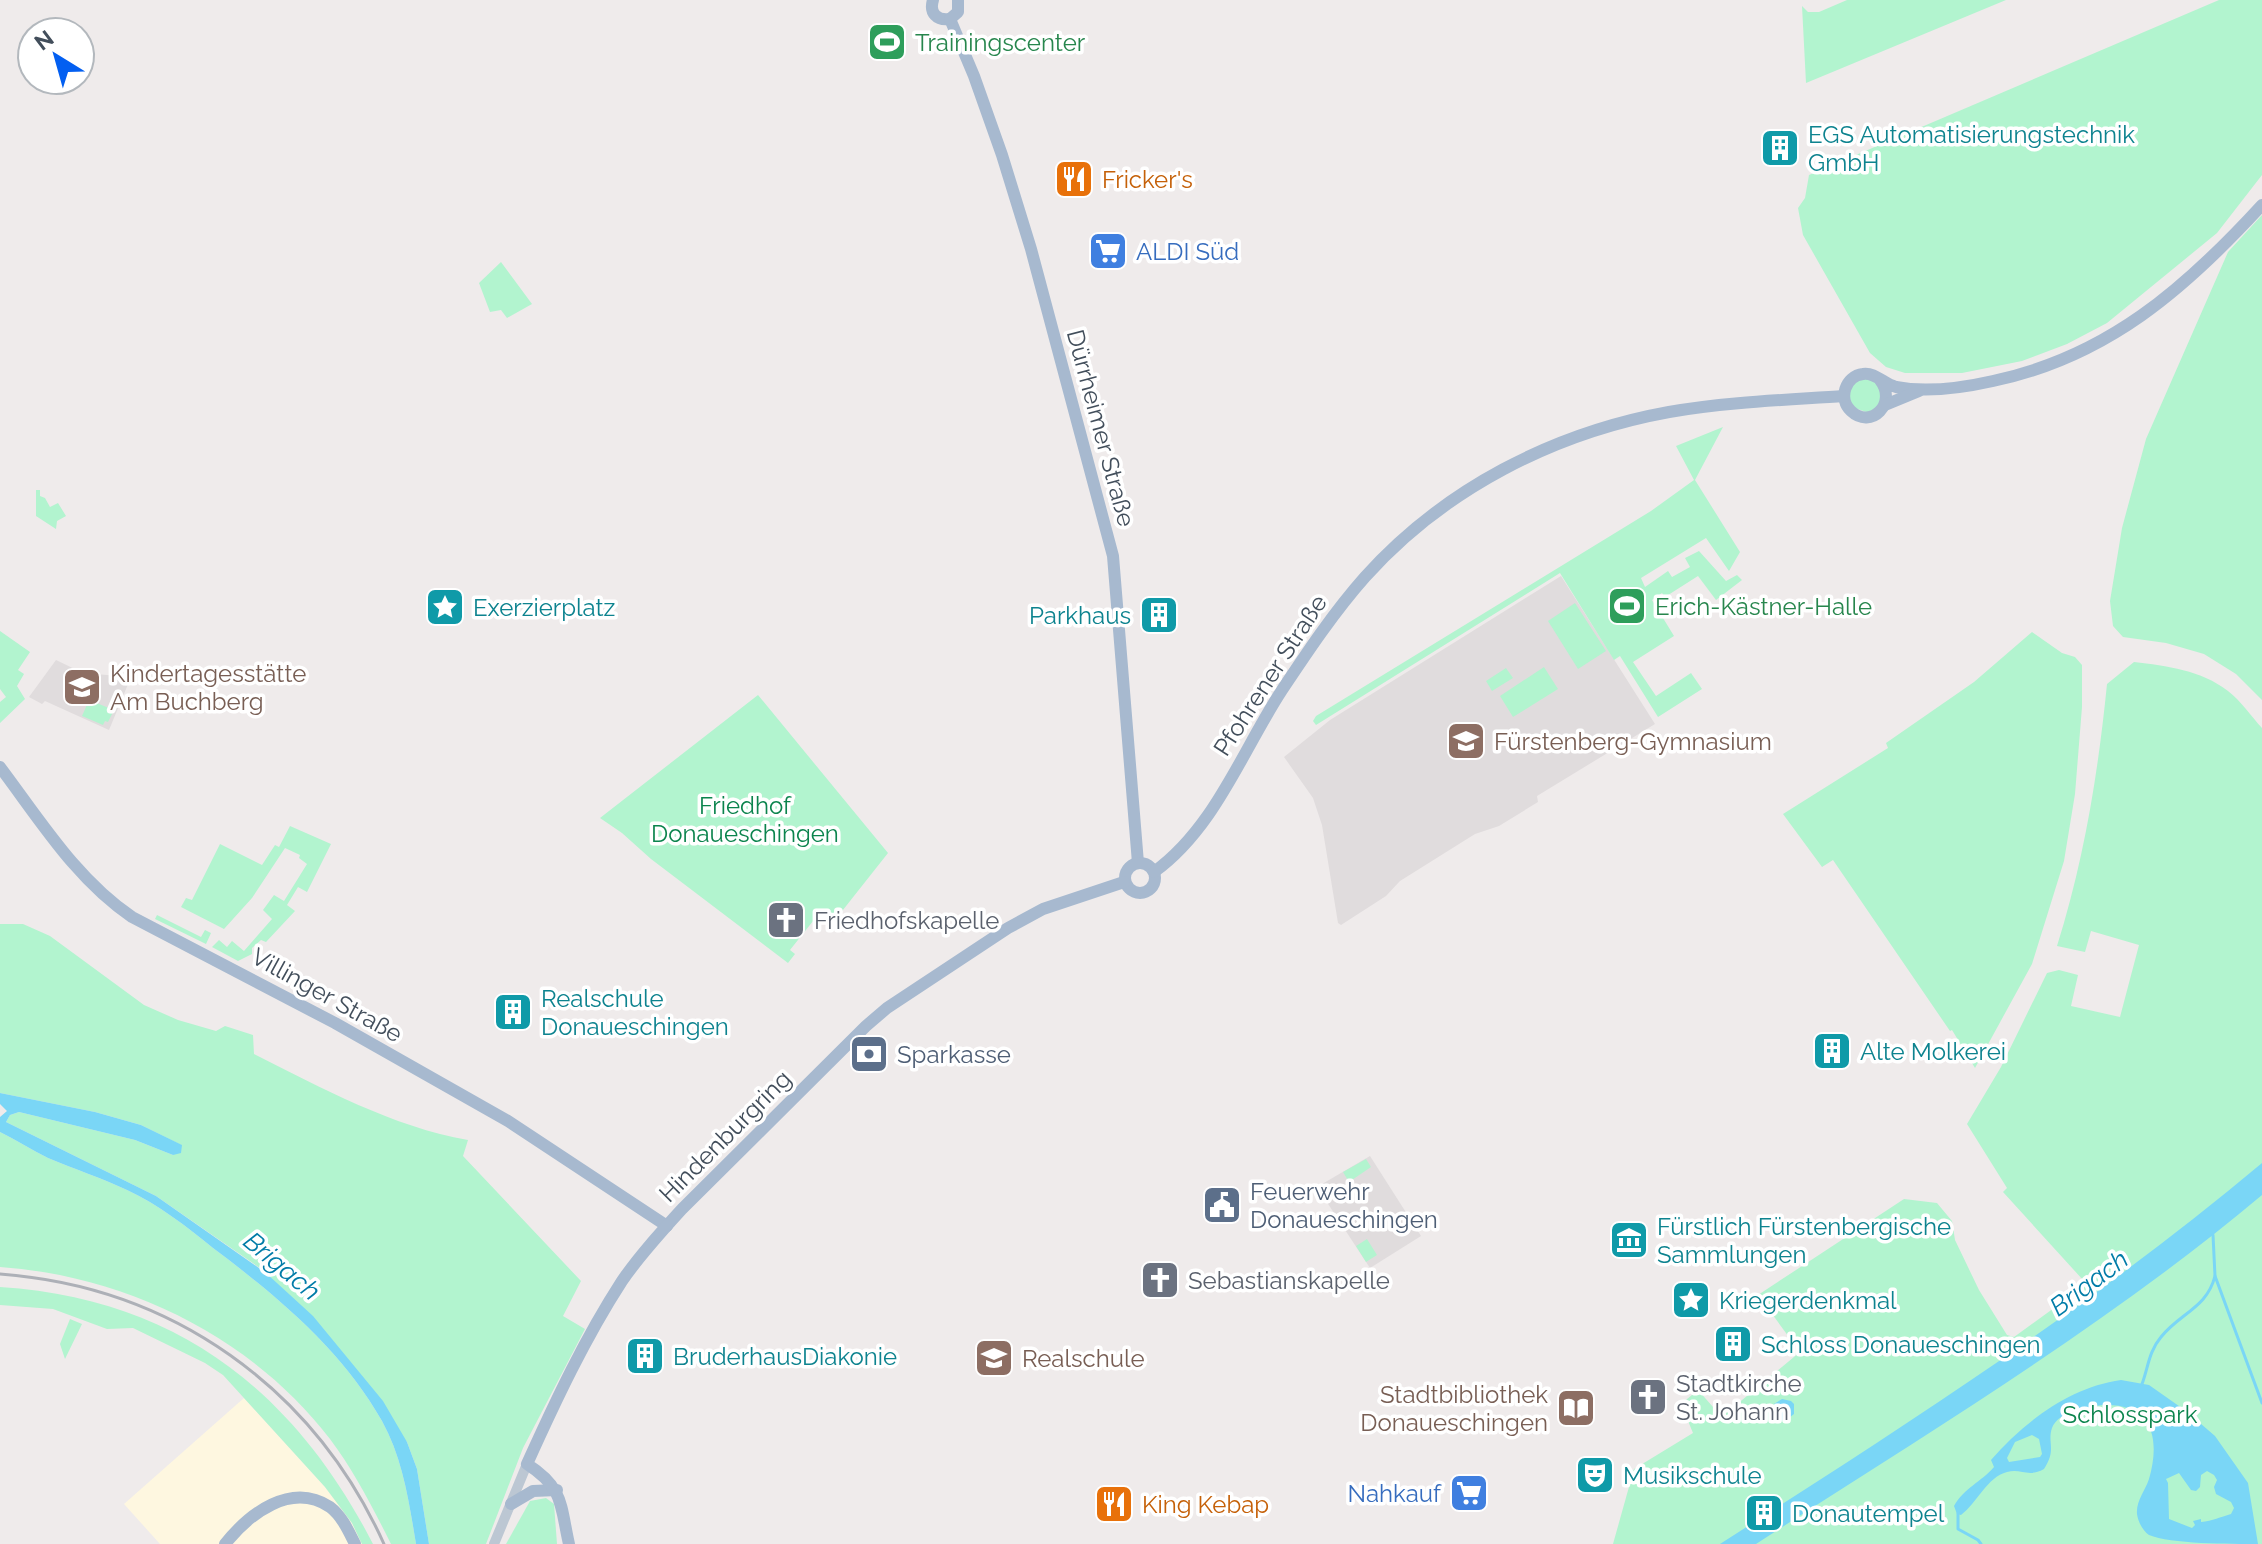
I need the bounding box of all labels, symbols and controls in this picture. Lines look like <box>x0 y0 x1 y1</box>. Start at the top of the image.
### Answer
north arrow <box>16 16 96 96</box>
sports icon: Trainingscenter <box>866 21 908 63</box>
text: N <box>29 25 58 55</box>
place label: Trainingscenter <box>915 28 1086 57</box>
place label: EGS Automatisierungstechnik GmbH <box>1808 120 2135 177</box>
building icon: EGS Automatisierungstechnik GmbH <box>1759 127 1801 169</box>
restaurant icon: Fricker's <box>1053 158 1095 200</box>
place label: Fricker's <box>1102 165 1193 194</box>
supermarket icon: ALDI Süd <box>1087 230 1129 272</box>
place label: ALDI Süd <box>1136 237 1239 266</box>
street label: Dürrheimer Straße <box>1061 326 1141 530</box>
sports icon: Erich-Kästner-Halle <box>1606 585 1648 627</box>
place icon: Exerzierplatz <box>424 586 466 628</box>
street label: Pfohrener Straße <box>1207 589 1333 761</box>
place label: Erich-Kästner-Halle <box>1655 592 1872 621</box>
place label: Exerzierplatz <box>473 593 615 622</box>
building icon: Parkhaus <box>1138 594 1180 636</box>
place label: Parkhaus <box>1029 601 1131 630</box>
place label: Kindertagesstätte Am Buchberg <box>110 659 306 716</box>
school or university icon: Kindertagesstätte Am Buchberg <box>61 666 103 708</box>
school or university icon: Fürstenberg-Gymnasium <box>1445 720 1487 762</box>
place label: Fürstenberg-Gymnasium <box>1494 727 1772 756</box>
park label: Friedhof Donaueschingen <box>651 791 839 848</box>
church icon: Friedhofskapelle <box>765 899 807 941</box>
place label: Friedhofskapelle <box>814 906 999 935</box>
street label: Villinger Straße <box>247 942 407 1048</box>
place label: Realschule Donaueschingen <box>541 984 729 1041</box>
building icon: Realschule Donaueschingen <box>492 991 534 1033</box>
building icon: Alte Molkerei <box>1811 1030 1853 1072</box>
bank icon: Sparkasse <box>848 1033 890 1075</box>
place label: Alte Molkerei <box>1860 1037 2006 1066</box>
place label: Sparkasse <box>897 1040 1011 1069</box>
street label: Hindenburgring <box>653 1064 797 1208</box>
place label: Feuerwehr Donaueschingen <box>1250 1177 1438 1234</box>
public building icon: Feuerwehr Donaueschingen <box>1201 1184 1243 1226</box>
place label: Fürstlich Fürstenbergische Sammlungen <box>1657 1212 1951 1269</box>
museum icon: Fürstlich Fürstenbergische Sammlungen <box>1608 1219 1650 1261</box>
water label: Brigach <box>238 1225 326 1307</box>
water label: Brigach <box>2044 1244 2134 1322</box>
church icon: Sebastianskapelle <box>1139 1259 1181 1301</box>
place label: Sebastianskapelle <box>1188 1266 1390 1295</box>
place icon: Kriegerdenkmal <box>1670 1279 1712 1321</box>
place label: Kriegerdenkmal <box>1719 1286 1897 1315</box>
building icon: Schloss Donaueschingen <box>1712 1323 1754 1365</box>
place label: Schloss Donaueschingen <box>1761 1330 2041 1359</box>
building icon: BruderhausDiakonie <box>624 1335 666 1377</box>
school or university icon: Realschule <box>973 1337 1015 1379</box>
place label: BruderhausDiakonie <box>673 1342 897 1371</box>
place label: Realschule <box>1022 1344 1145 1373</box>
place label: Stadtkirche St. Johann <box>1676 1369 1802 1426</box>
church icon: Stadtkirche St. Johann <box>1627 1376 1669 1418</box>
place label: Stadtbibliothek Donaueschingen <box>1360 1380 1548 1437</box>
library icon: Stadtbibliothek Donaueschingen <box>1555 1387 1597 1429</box>
park label: Schlosspark <box>2063 1400 2198 1429</box>
theatre icon: Musikschule <box>1574 1454 1616 1496</box>
place label: Musikschule <box>1623 1461 1761 1490</box>
supermarket icon: Nahkauf <box>1448 1472 1490 1514</box>
place label: Nahkauf <box>1348 1479 1442 1508</box>
restaurant icon: King Kebap <box>1093 1483 1135 1525</box>
place label: King Kebap <box>1142 1490 1269 1519</box>
building icon: Donautempel <box>1743 1492 1785 1534</box>
place label: Donautempel <box>1792 1499 1945 1528</box>

